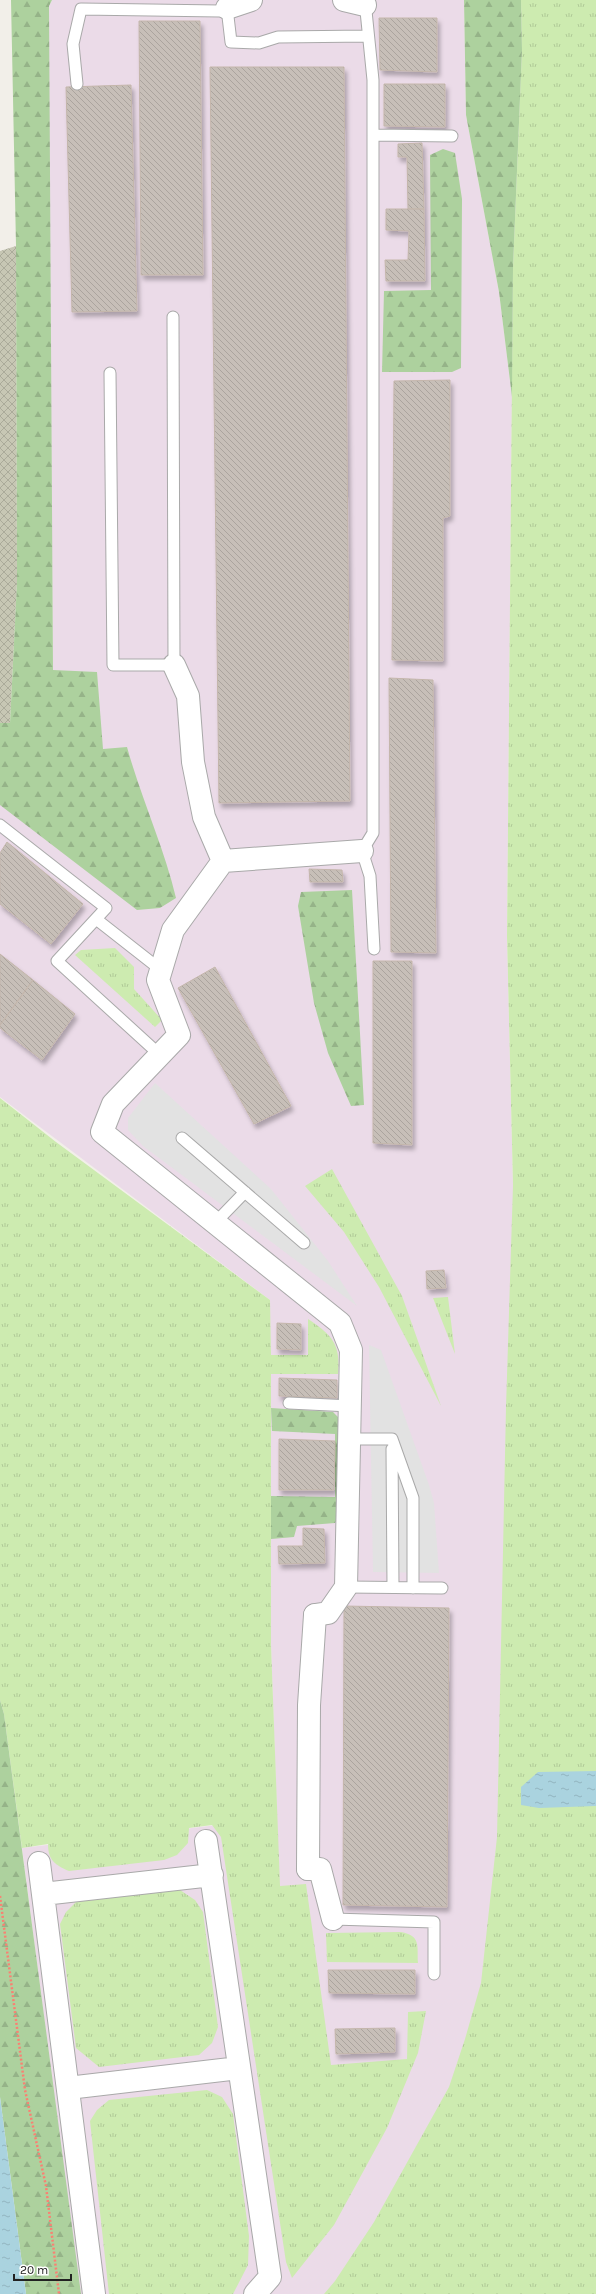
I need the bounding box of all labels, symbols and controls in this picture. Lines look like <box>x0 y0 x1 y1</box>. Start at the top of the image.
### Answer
scale bar <box>14 2256 71 2282</box>
text: 20 m <box>20 2263 48 2277</box>

